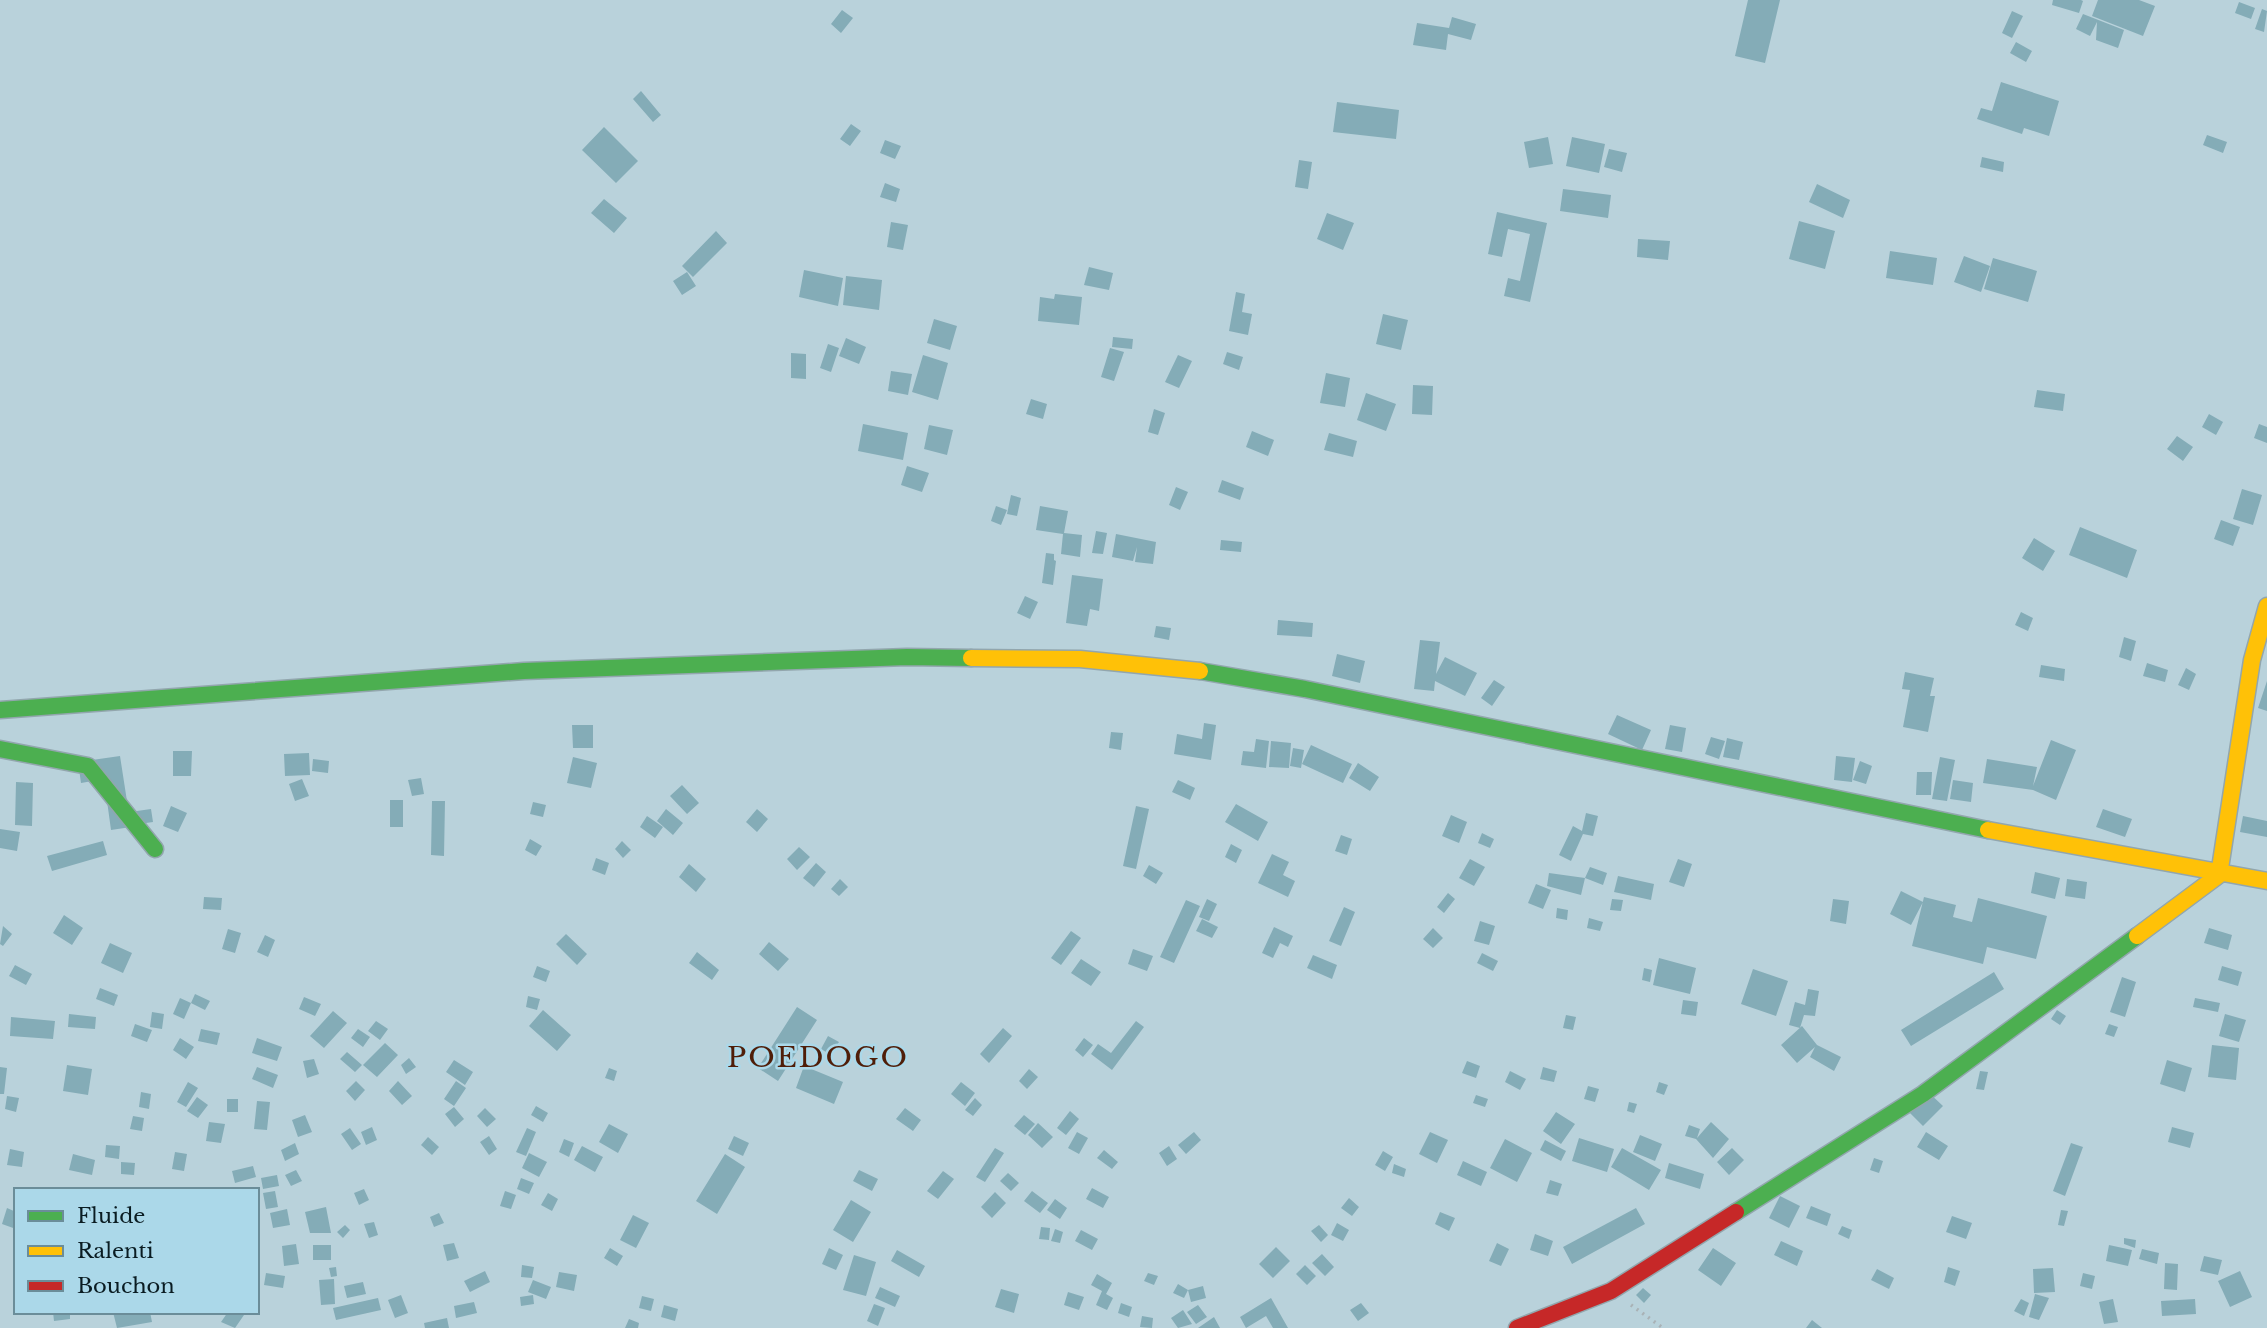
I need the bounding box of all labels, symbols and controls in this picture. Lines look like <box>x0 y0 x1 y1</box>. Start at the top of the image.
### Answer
district label: POEDOGO <box>727 1040 909 1075</box>
legend <box>14 1188 259 1314</box>
text: Fluide <box>77 1203 145 1229</box>
text: Ralenti <box>77 1238 154 1264</box>
text: Bouchon <box>77 1273 175 1299</box>

